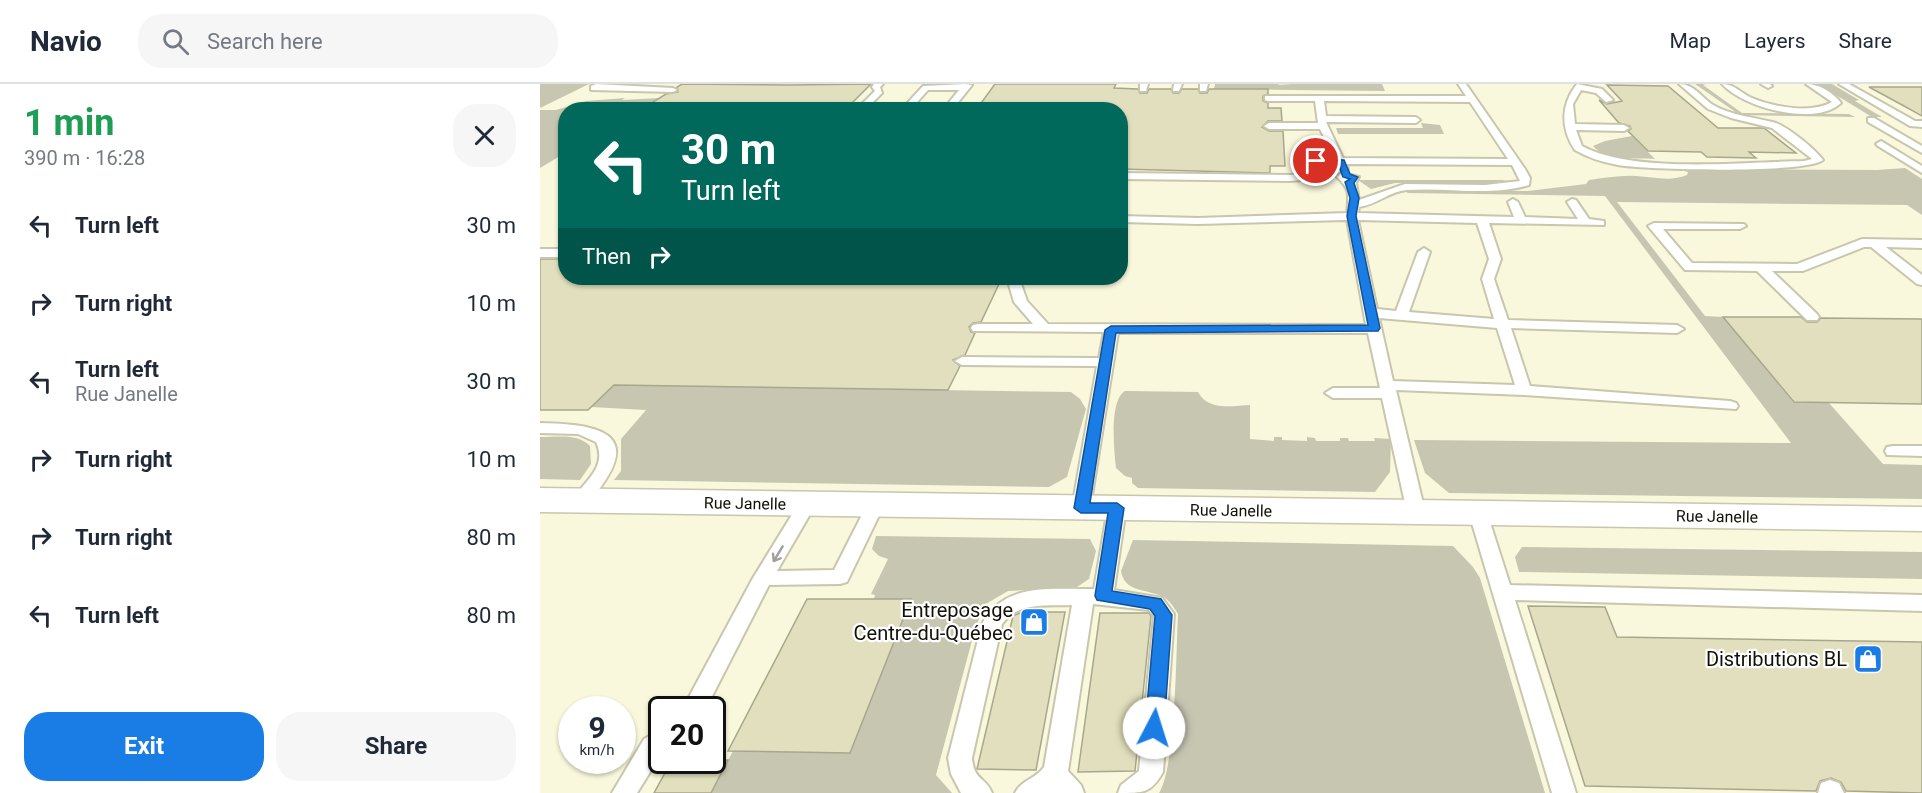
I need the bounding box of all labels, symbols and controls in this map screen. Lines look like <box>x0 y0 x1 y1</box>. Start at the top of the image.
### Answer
search box <box>138 14 558 68</box>
text: Navio <box>30 25 102 58</box>
icon: search <box>159 25 192 58</box>
text: Search here <box>207 29 323 54</box>
text: Map <box>1669 29 1711 53</box>
text: Layers <box>1744 29 1805 53</box>
text: Share <box>1838 29 1892 53</box>
text: 1 min <box>24 102 115 144</box>
button: close <box>453 104 516 167</box>
text: 30 m <box>681 125 776 174</box>
icon: left <box>582 126 660 204</box>
pin <box>1290 135 1341 186</box>
icon: arrive <box>1299 144 1332 177</box>
text: 390 m · 16:28 <box>24 146 145 170</box>
text: Turn left <box>681 175 781 207</box>
icon: left <box>24 209 57 242</box>
text: Turn left <box>75 213 159 238</box>
text: 30 m <box>467 213 516 238</box>
icon: right <box>643 240 676 273</box>
text: Then <box>582 244 631 269</box>
icon: right <box>24 287 57 320</box>
text: Turn right <box>75 291 172 316</box>
text: 10 m <box>467 291 516 316</box>
text: Turn left <box>75 357 159 382</box>
icon: left <box>24 365 57 398</box>
text: 30 m <box>467 369 516 394</box>
text: Rue Janelle <box>75 382 178 406</box>
icon: right <box>24 443 57 476</box>
text: Turn right <box>75 447 172 472</box>
text: 10 m <box>467 447 516 472</box>
street label: Rue Janelle <box>704 493 786 514</box>
street label: Rue Janelle <box>1190 500 1272 521</box>
street label: Rue Janelle <box>1676 506 1758 527</box>
icon: right <box>24 521 57 554</box>
text: Turn right <box>75 525 172 550</box>
text: 80 m <box>467 525 516 550</box>
one-way arrow <box>771 545 783 562</box>
place label: Entreposage Centre-du-Québec <box>854 598 1013 645</box>
icon: left <box>24 599 57 632</box>
text: Turn left <box>75 603 159 628</box>
text: 80 m <box>467 603 516 628</box>
shop icon: Entreposage Centre-du-Québec <box>1018 606 1050 638</box>
shop icon: Distributions BL <box>1852 643 1884 675</box>
place label: Distributions BL <box>1706 647 1847 671</box>
speed limit sign: 20 <box>648 696 726 774</box>
position arrow <box>1122 696 1186 760</box>
text: 9 <box>588 710 606 745</box>
button: Exit <box>24 712 264 781</box>
button: Share <box>276 712 516 781</box>
text: km/h <box>579 741 615 759</box>

